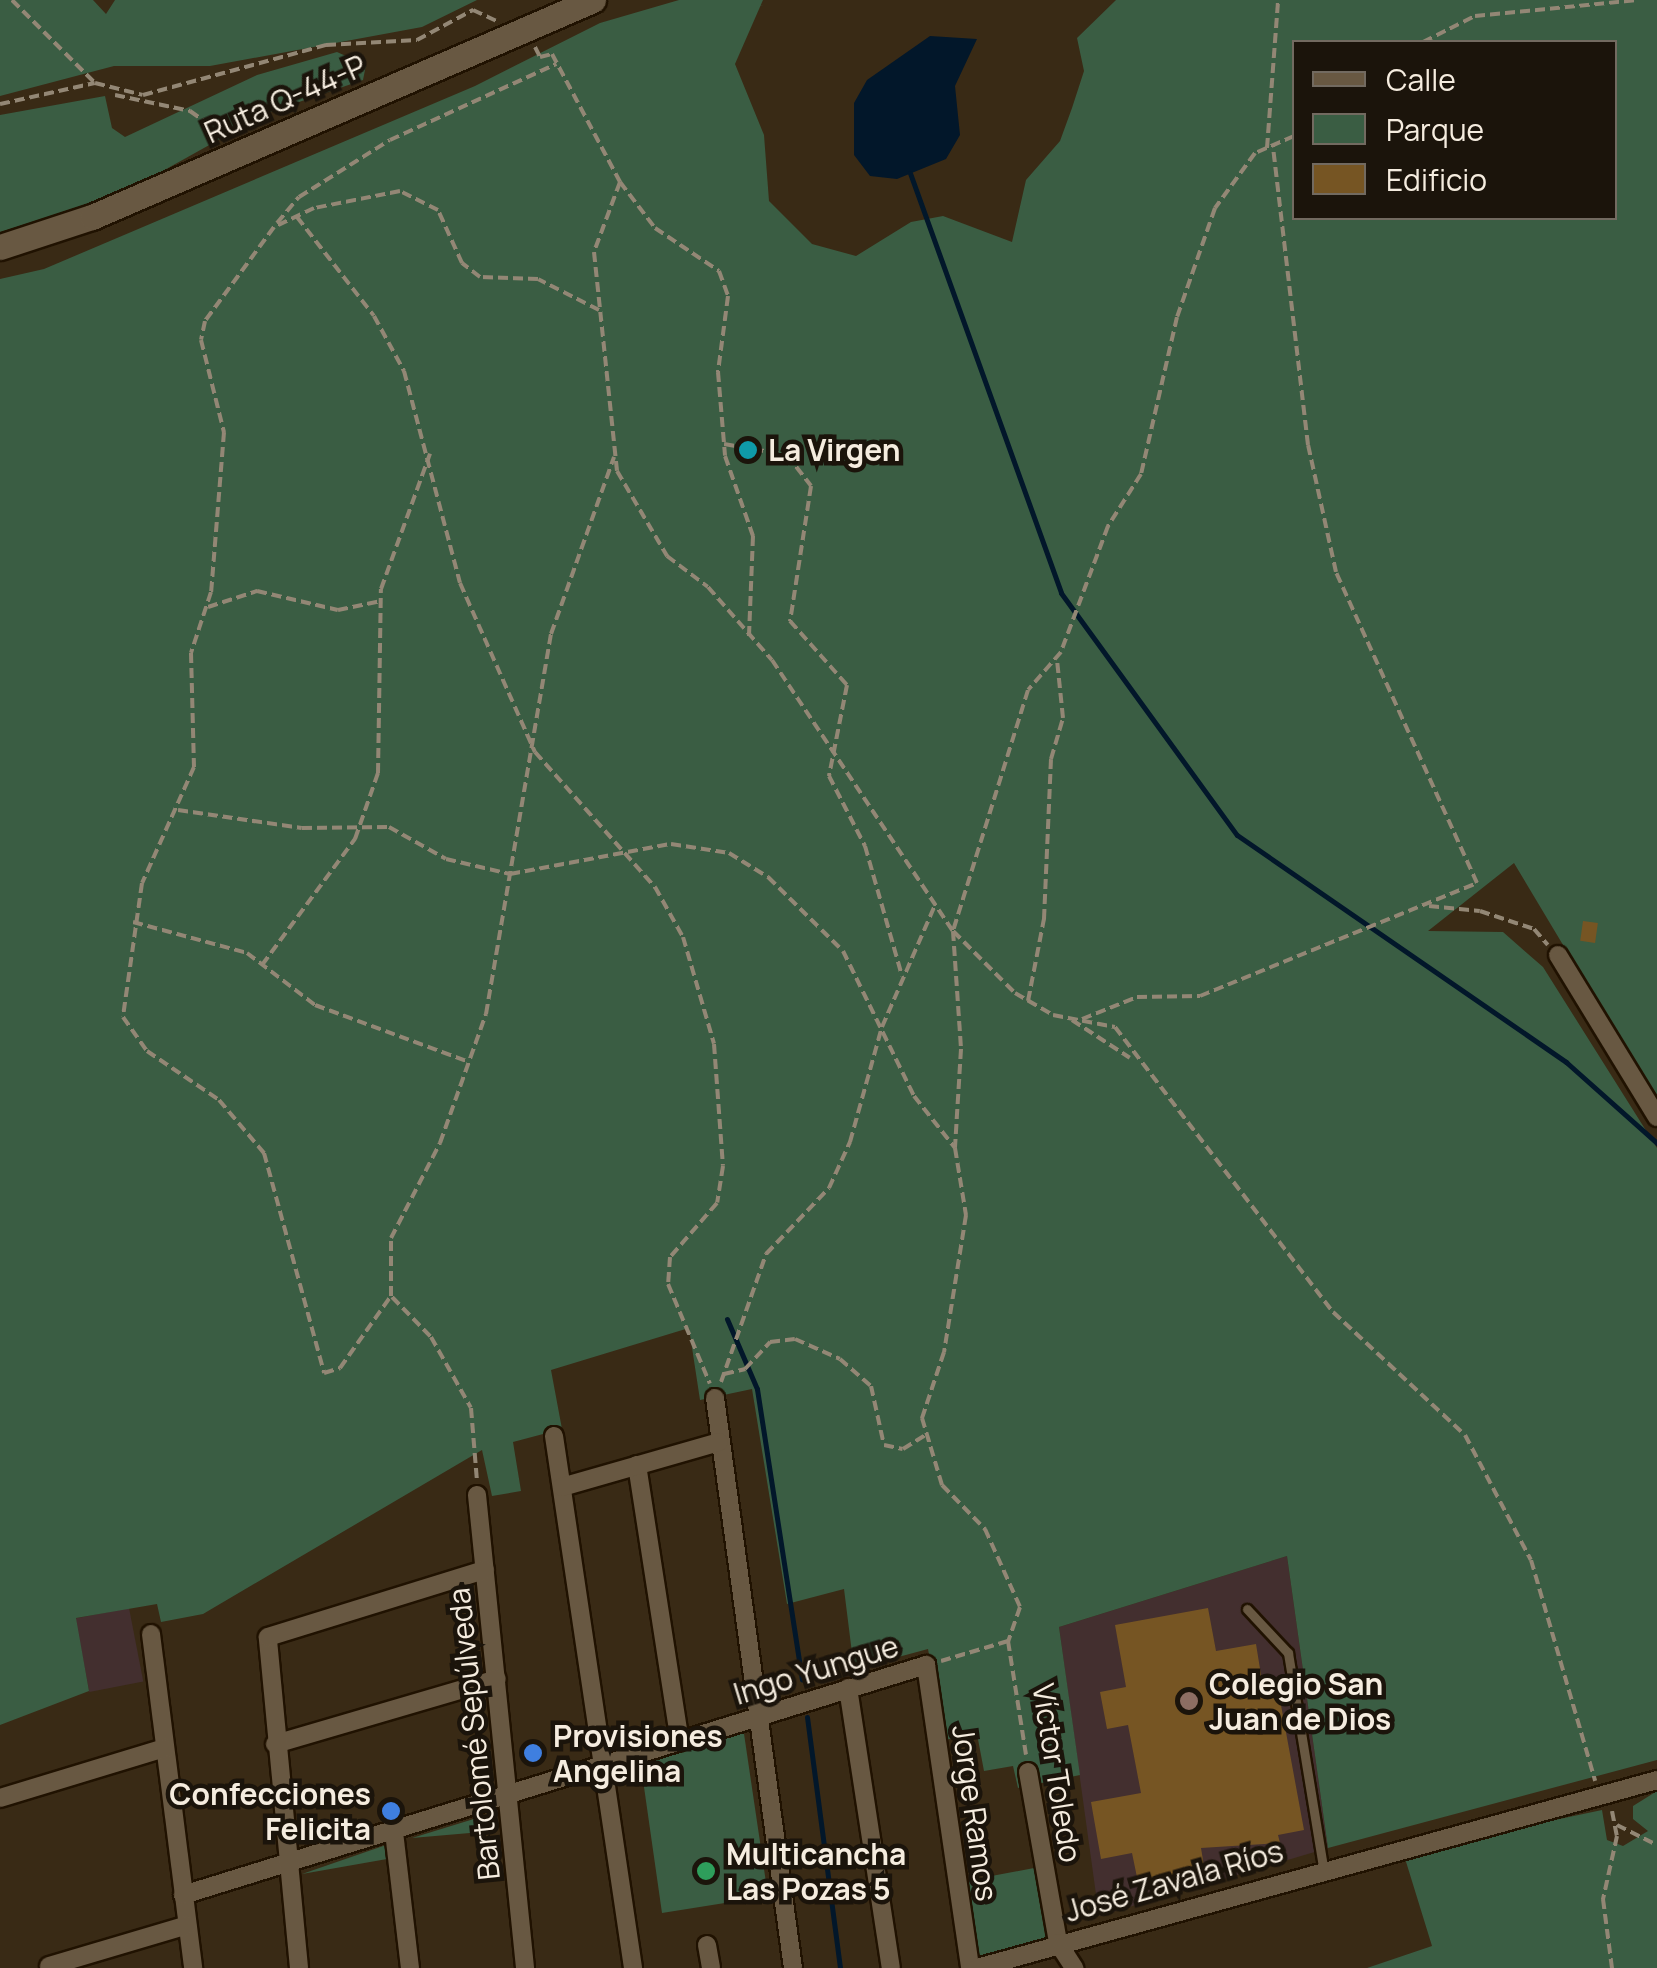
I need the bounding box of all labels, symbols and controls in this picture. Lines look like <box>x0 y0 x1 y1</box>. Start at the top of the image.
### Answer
legend <box>1292 40 1617 220</box>
street label: Ruta Q-44-P <box>199 47 371 151</box>
text: Calle <box>1386 59 1456 100</box>
text: Parque <box>1386 109 1484 150</box>
text: Edificio <box>1386 159 1487 200</box>
place label: La Virgen <box>768 432 901 468</box>
marker: La Virgen <box>737 439 759 461</box>
street label: Bartolomé Sepúlveda <box>441 1586 507 1882</box>
street label: Ingo Yungue <box>729 1628 903 1712</box>
place label: Colegio San Juan de Dios <box>1209 1666 1391 1736</box>
street label: Víctor Toledo <box>1025 1681 1089 1865</box>
marker: Colegio San Juan de Dios <box>1178 1690 1200 1712</box>
place label: Provisiones Angelina <box>553 1718 723 1788</box>
street label: Jorge Ramos <box>945 1723 1005 1903</box>
marker: Provisiones Angelina <box>522 1742 544 1764</box>
place label: Confecciones Felicita <box>169 1776 371 1846</box>
marker: Confecciones Felicita <box>380 1800 402 1822</box>
street label: José Zavala Ríos <box>1061 1833 1287 1929</box>
place label: Multicancha Las Pozas 5 <box>726 1836 906 1906</box>
marker: Multicancha Las Pozas 5 <box>695 1860 717 1882</box>

